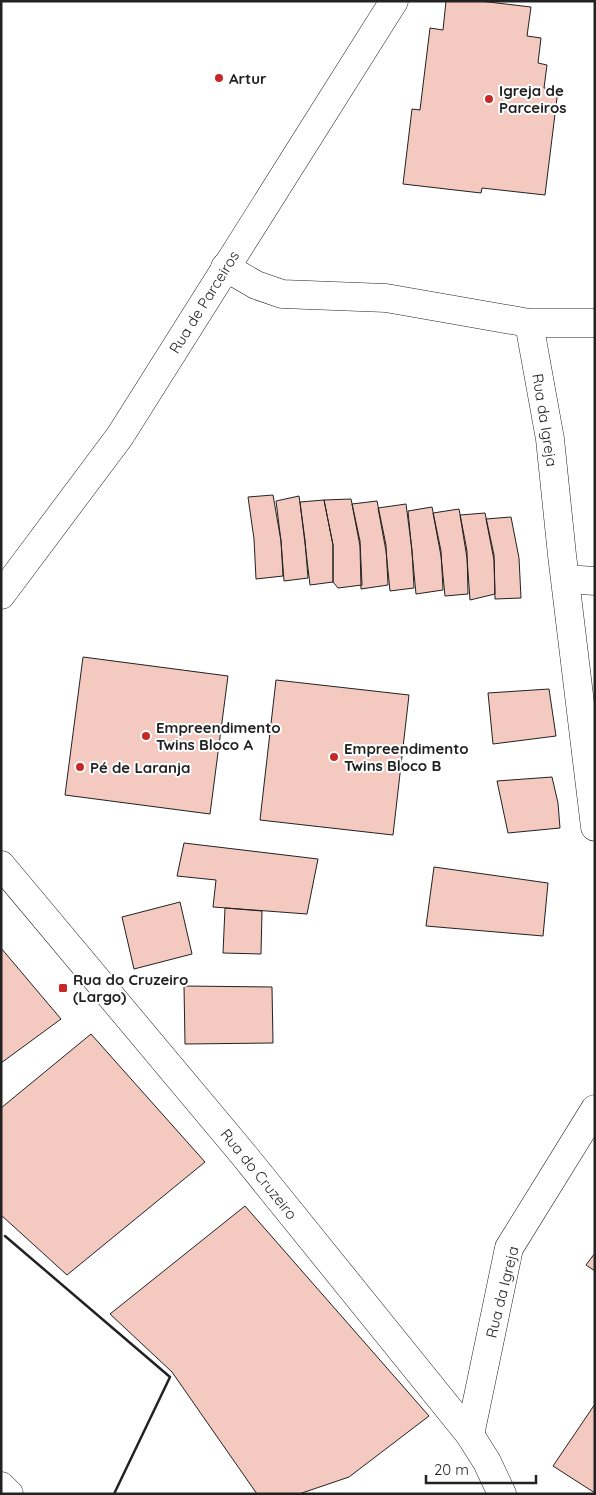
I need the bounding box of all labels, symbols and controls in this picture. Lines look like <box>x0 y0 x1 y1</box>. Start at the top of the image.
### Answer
place label: Artur <box>229 69 267 88</box>
marker: Artur <box>213 72 225 84</box>
place label: Igreja de Parceiros <box>499 81 567 117</box>
marker: Igreja de Parceiros <box>483 93 495 105</box>
street label: Rua de Parceiros <box>165 247 243 357</box>
street label: Rua da Igreja <box>528 372 562 468</box>
place label: Empreendimento Twins Bloco A <box>156 718 281 754</box>
marker: Empreendimento Twins Bloco A <box>140 730 152 742</box>
place label: Empreendimento Twins Bloco B <box>344 739 469 775</box>
marker: Empreendimento Twins Bloco B <box>328 751 340 763</box>
place label: Pé de Laranja <box>90 758 191 777</box>
marker: Pé de Laranja <box>74 761 86 773</box>
place label: Rua do Cruzeiro (Largo) <box>73 970 188 1006</box>
marker: Rua do Cruzeiro (Largo) <box>57 982 69 994</box>
street label: Rua do Cruzeiro <box>217 1125 301 1223</box>
street label: Rua da Igreja <box>481 1244 523 1340</box>
scale bar <box>426 1452 536 1484</box>
text: 20 m <box>434 1460 469 1479</box>

